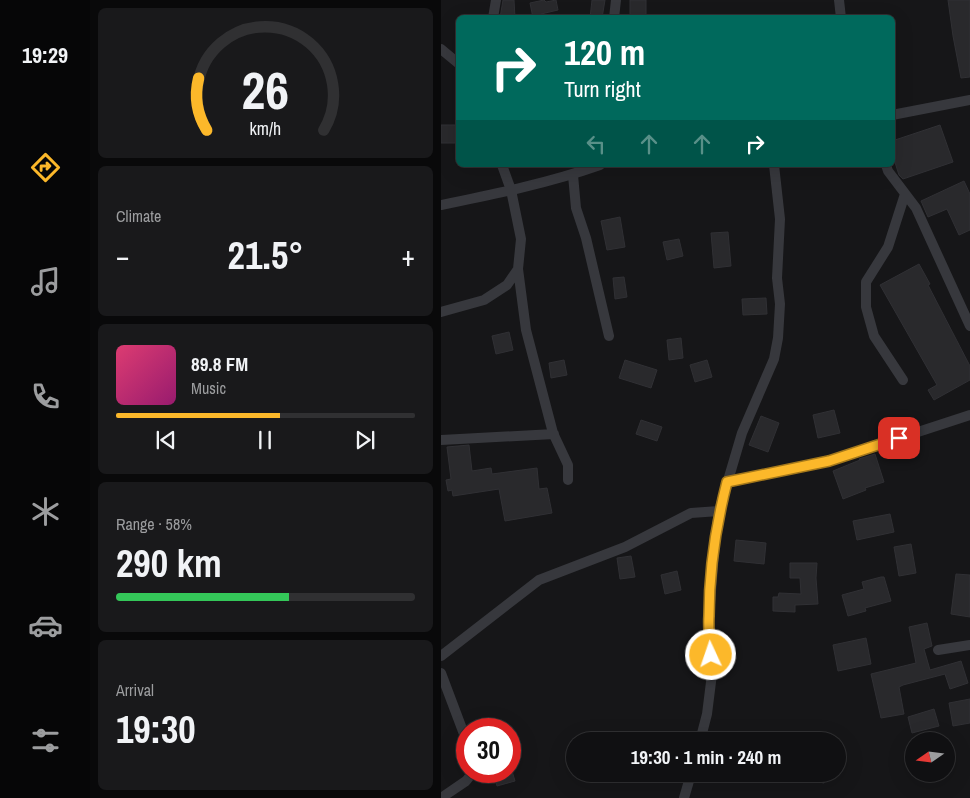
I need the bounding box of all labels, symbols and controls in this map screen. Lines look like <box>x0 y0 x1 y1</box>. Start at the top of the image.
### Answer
text: 120 m <box>564 29 645 76</box>
icon: right <box>481 35 546 100</box>
text: 19:29 <box>22 40 68 70</box>
text: 26 <box>242 55 289 125</box>
text: Turn right <box>564 74 641 104</box>
text: km/h <box>250 117 281 141</box>
icon: left <box>582 130 610 158</box>
icon: ahead <box>635 130 663 158</box>
icon: ahead <box>688 130 716 158</box>
icon: right <box>741 130 769 158</box>
icon: directions <box>28 150 63 185</box>
text: Climate <box>116 205 161 227</box>
text: 21.5° <box>228 230 303 281</box>
text: − <box>116 237 129 275</box>
text: + <box>402 237 415 275</box>
icon: music <box>28 264 63 299</box>
text: 89.8 FM <box>191 351 248 377</box>
text: Music <box>191 377 226 399</box>
icon: phone <box>28 379 63 414</box>
pin <box>878 417 920 459</box>
icon: arrive <box>885 424 913 452</box>
icon: previous <box>152 426 180 454</box>
icon: pause <box>251 426 279 454</box>
icon: next <box>351 426 379 454</box>
icon: climate <box>28 494 63 529</box>
text: Range · 58% <box>116 513 192 535</box>
text: 290 km <box>116 538 222 589</box>
icon: car <box>28 608 63 643</box>
position arrow <box>684 628 736 680</box>
text: Arrival <box>116 679 154 701</box>
text: 19:30 <box>116 704 196 755</box>
speed limit sign: 30 <box>456 718 521 783</box>
icon: filters <box>28 723 63 758</box>
north arrow <box>905 732 955 782</box>
map controls <box>905 732 955 782</box>
text: 19:30 · 1 min · 240 m <box>631 744 781 770</box>

